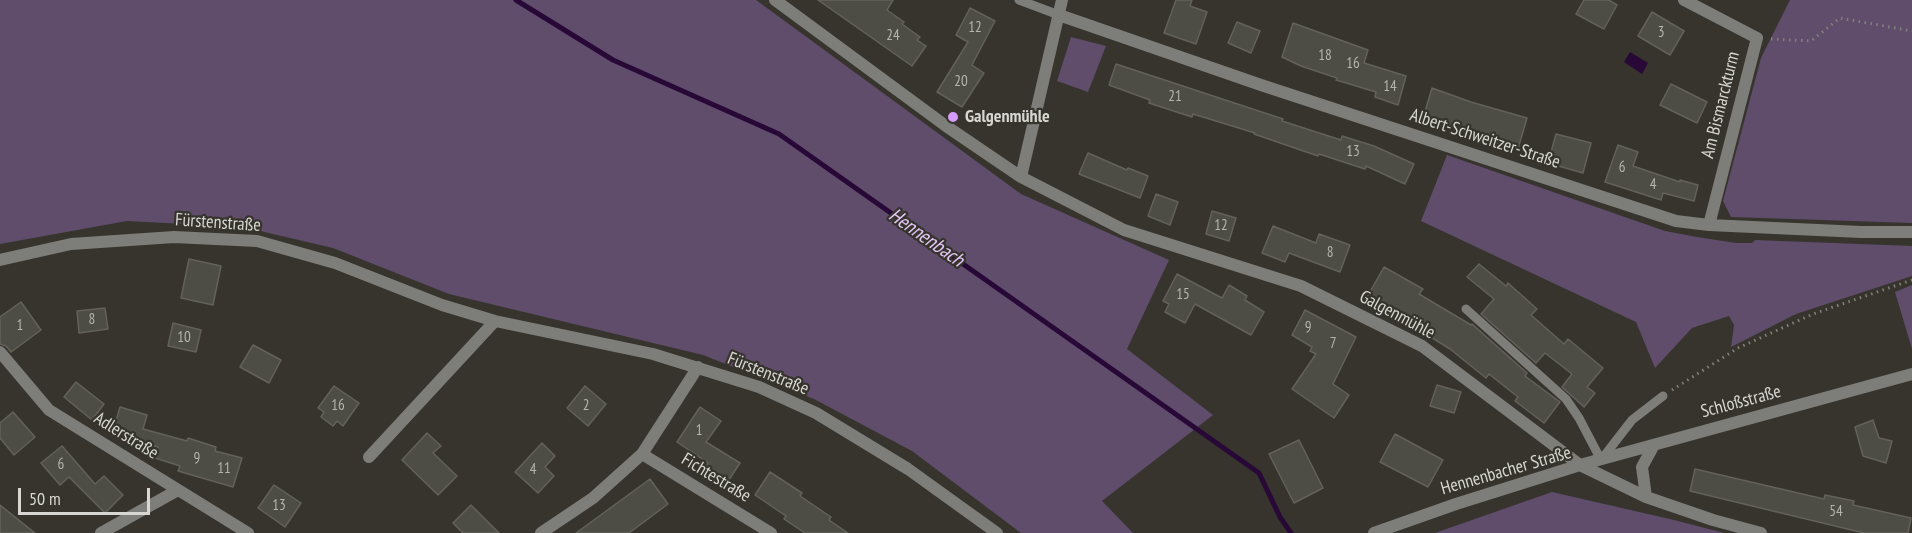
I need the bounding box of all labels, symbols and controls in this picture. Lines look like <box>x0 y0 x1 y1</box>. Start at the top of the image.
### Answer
house number: 12 <box>968 19 982 37</box>
house number: 3 <box>1658 24 1664 42</box>
house number: 24 <box>886 27 900 45</box>
house number: 18 <box>1318 47 1332 65</box>
street label: Am Bismarckturm <box>1697 49 1745 161</box>
house number: 16 <box>1346 55 1360 73</box>
house number: 20 <box>954 73 968 91</box>
house number: 14 <box>1383 78 1397 96</box>
house number: 21 <box>1168 88 1182 106</box>
street label: Albert-Schweitzer-Straße <box>1407 105 1563 173</box>
place label: Galgenmühle <box>965 106 1050 128</box>
marker: Galgenmühle <box>946 110 960 124</box>
house number: 13 <box>1346 143 1360 161</box>
house number: 6 <box>1619 159 1625 177</box>
house number: 4 <box>1650 176 1656 194</box>
water label: Hennenbach <box>884 203 968 273</box>
street label: Fürstenstraße <box>174 209 262 237</box>
house number: 12 <box>1214 217 1228 235</box>
house number: 8 <box>1327 244 1333 262</box>
house number: 15 <box>1176 286 1190 304</box>
street label: Galgenmühle <box>1356 286 1438 344</box>
house number: 8 <box>89 311 95 329</box>
house number: 1 <box>17 317 23 335</box>
house number: 9 <box>1305 319 1311 337</box>
house number: 10 <box>177 329 191 347</box>
house number: 7 <box>1330 335 1336 353</box>
street label: Fürstenstraße <box>724 348 812 400</box>
street label: Schloßstraße <box>1699 381 1783 423</box>
house number: 16 <box>331 397 345 415</box>
house number: 2 <box>583 397 589 415</box>
street label: Adlerstraße <box>90 408 162 464</box>
house number: 1 <box>696 422 702 440</box>
street label: Hennenbacher Straße <box>1438 442 1574 500</box>
street label: Fichtestraße <box>677 449 755 507</box>
house number: 9 <box>194 450 200 468</box>
house number: 6 <box>58 456 64 474</box>
house number: 11 <box>217 460 231 478</box>
house number: 4 <box>530 461 536 479</box>
scale bar <box>21 476 153 514</box>
text: 50 m <box>29 487 61 510</box>
house number: 13 <box>272 497 286 515</box>
house number: 54 <box>1829 503 1843 521</box>

